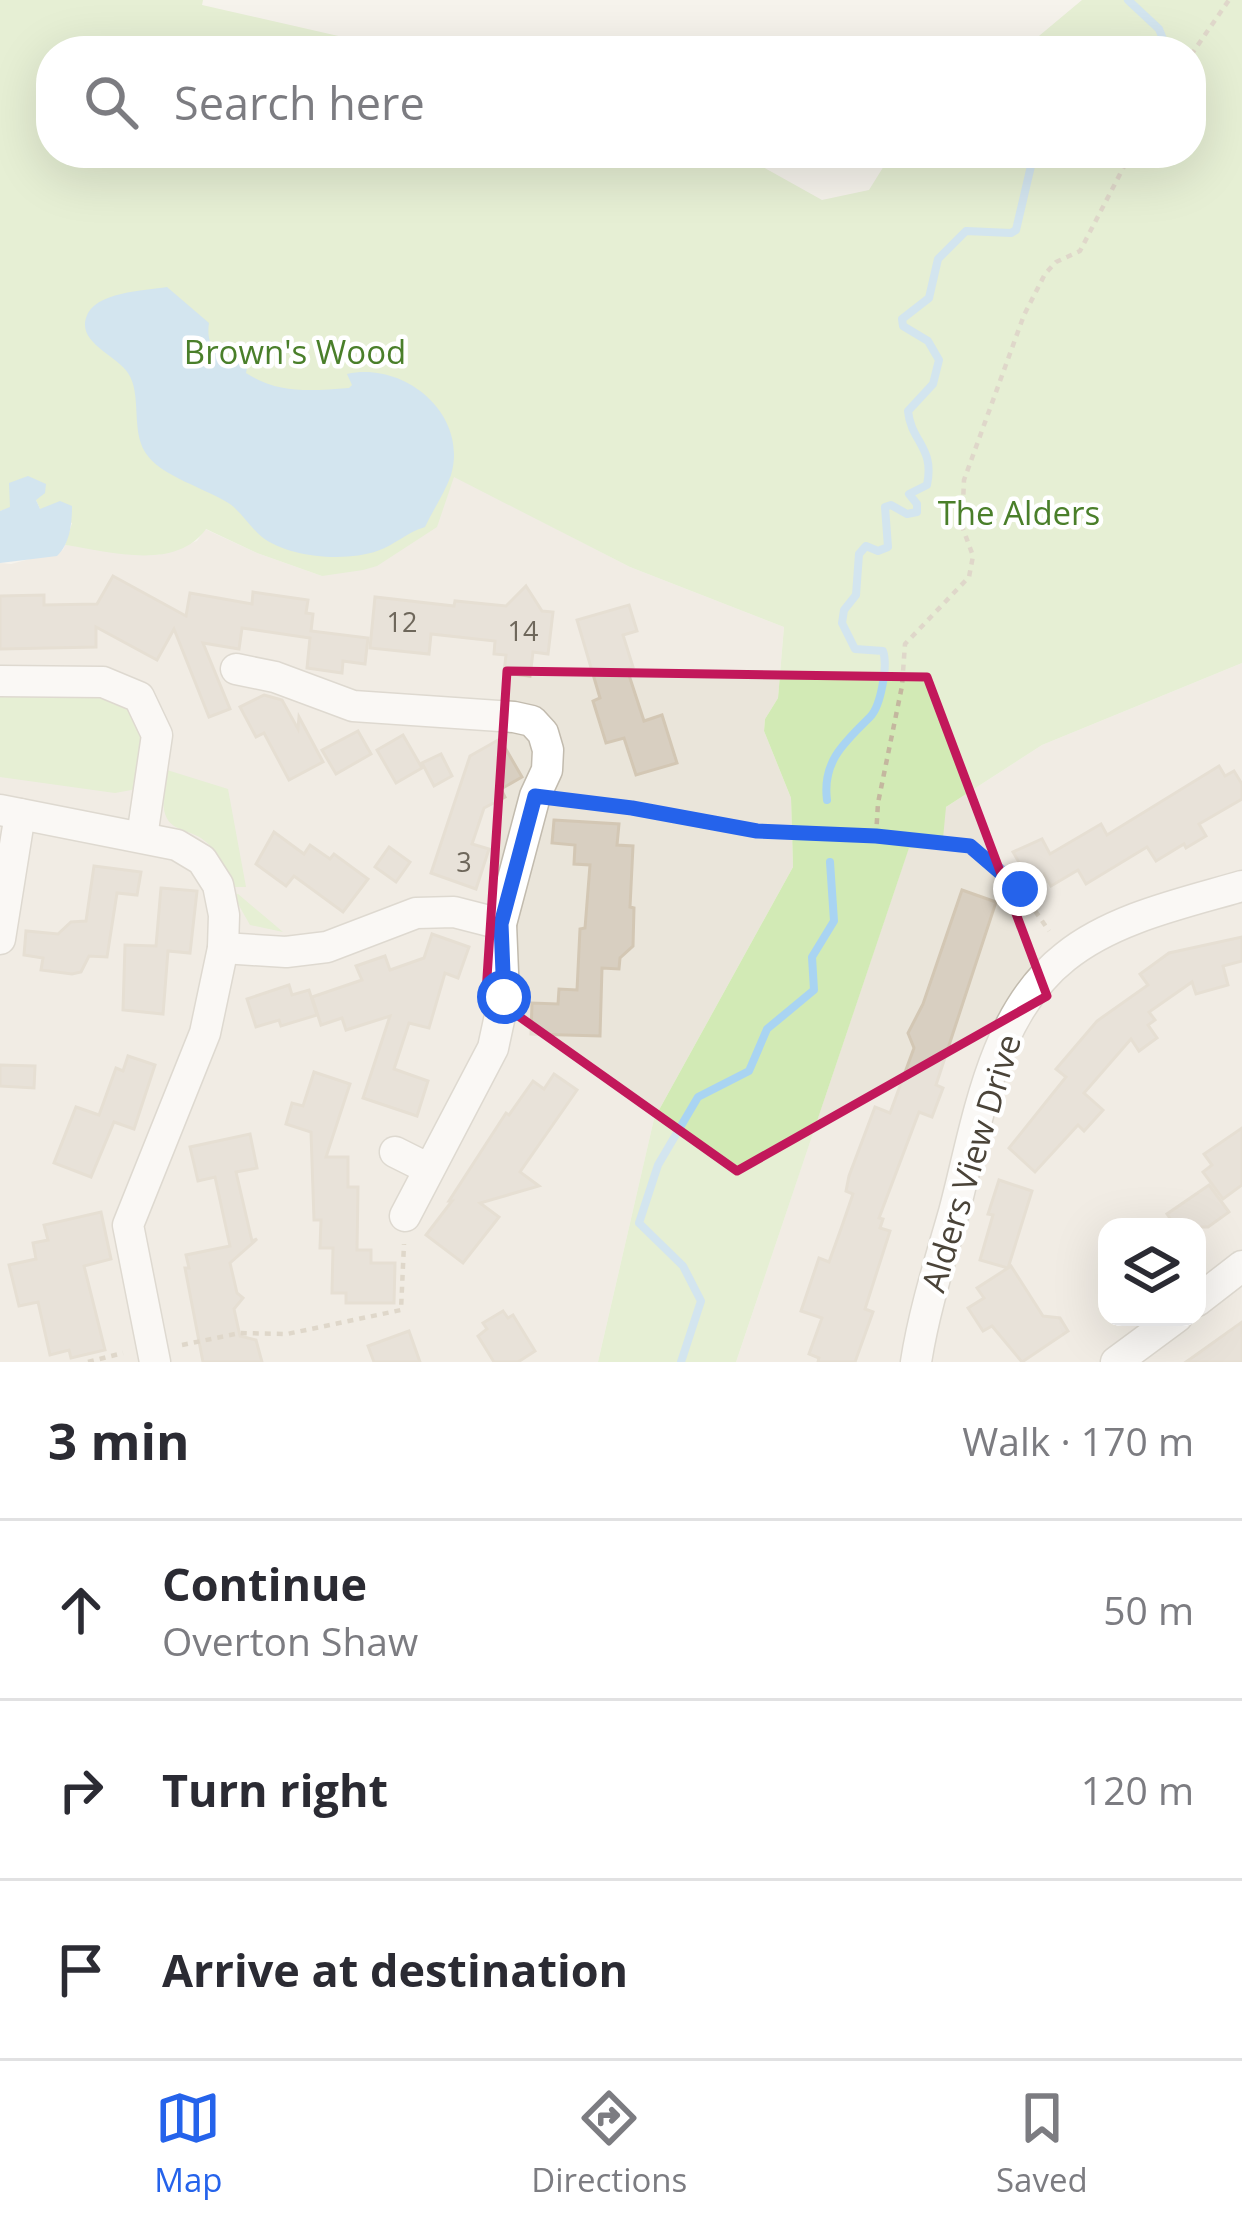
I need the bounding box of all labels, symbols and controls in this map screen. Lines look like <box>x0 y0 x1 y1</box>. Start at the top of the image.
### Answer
search box <box>36 36 1206 168</box>
icon: search <box>78 69 144 135</box>
text: Search here <box>174 72 425 133</box>
park label: Brown's Wood <box>184 329 406 374</box>
park label: The Alders <box>938 490 1100 535</box>
house number: 12 <box>387 603 417 640</box>
house number: 14 <box>508 612 538 649</box>
house number: 3 <box>456 843 472 880</box>
route end <box>993 862 1047 916</box>
route start <box>477 970 531 1024</box>
street label: Alders View Drive <box>910 1029 1031 1297</box>
map controls <box>1098 1218 1206 1326</box>
button: layers <box>1098 1218 1206 1326</box>
text: 3 min <box>48 1405 190 1475</box>
text: Walk · 170 m <box>962 1414 1194 1467</box>
text: Continue <box>162 1553 367 1614</box>
icon: ahead <box>48 1577 114 1643</box>
text: 50 m <box>1103 1583 1194 1636</box>
text: Overton Shaw <box>162 1614 418 1667</box>
icon: right <box>48 1757 114 1823</box>
text: Turn right <box>162 1759 388 1820</box>
text: 120 m <box>1081 1763 1194 1816</box>
icon: arrive <box>48 1937 114 2003</box>
text: Arrive at destination <box>162 1939 628 2000</box>
tab: Map <box>154 2085 223 2202</box>
tab: Directions <box>531 2085 687 2202</box>
tab: Saved <box>996 2085 1088 2202</box>

